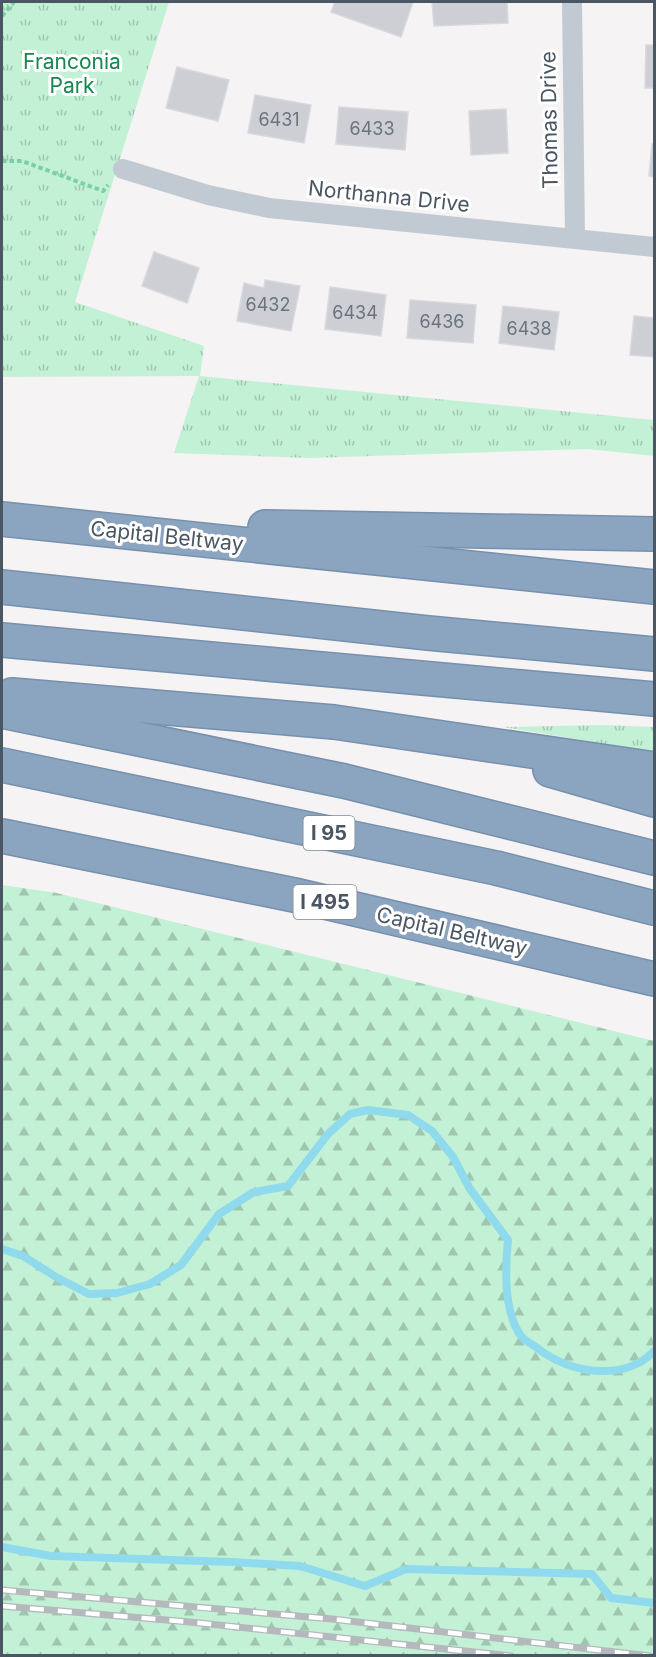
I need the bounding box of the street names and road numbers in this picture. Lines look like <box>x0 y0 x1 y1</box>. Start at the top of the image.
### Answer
street label: Thomas Drive <box>535 51 563 189</box>
street label: Northanna Drive <box>307 175 471 217</box>
street label: Capital Beltway <box>89 516 245 556</box>
road number: I 95 <box>304 816 354 850</box>
road number: I 495 <box>294 885 356 919</box>
street label: Capital Beltway <box>374 902 530 961</box>

